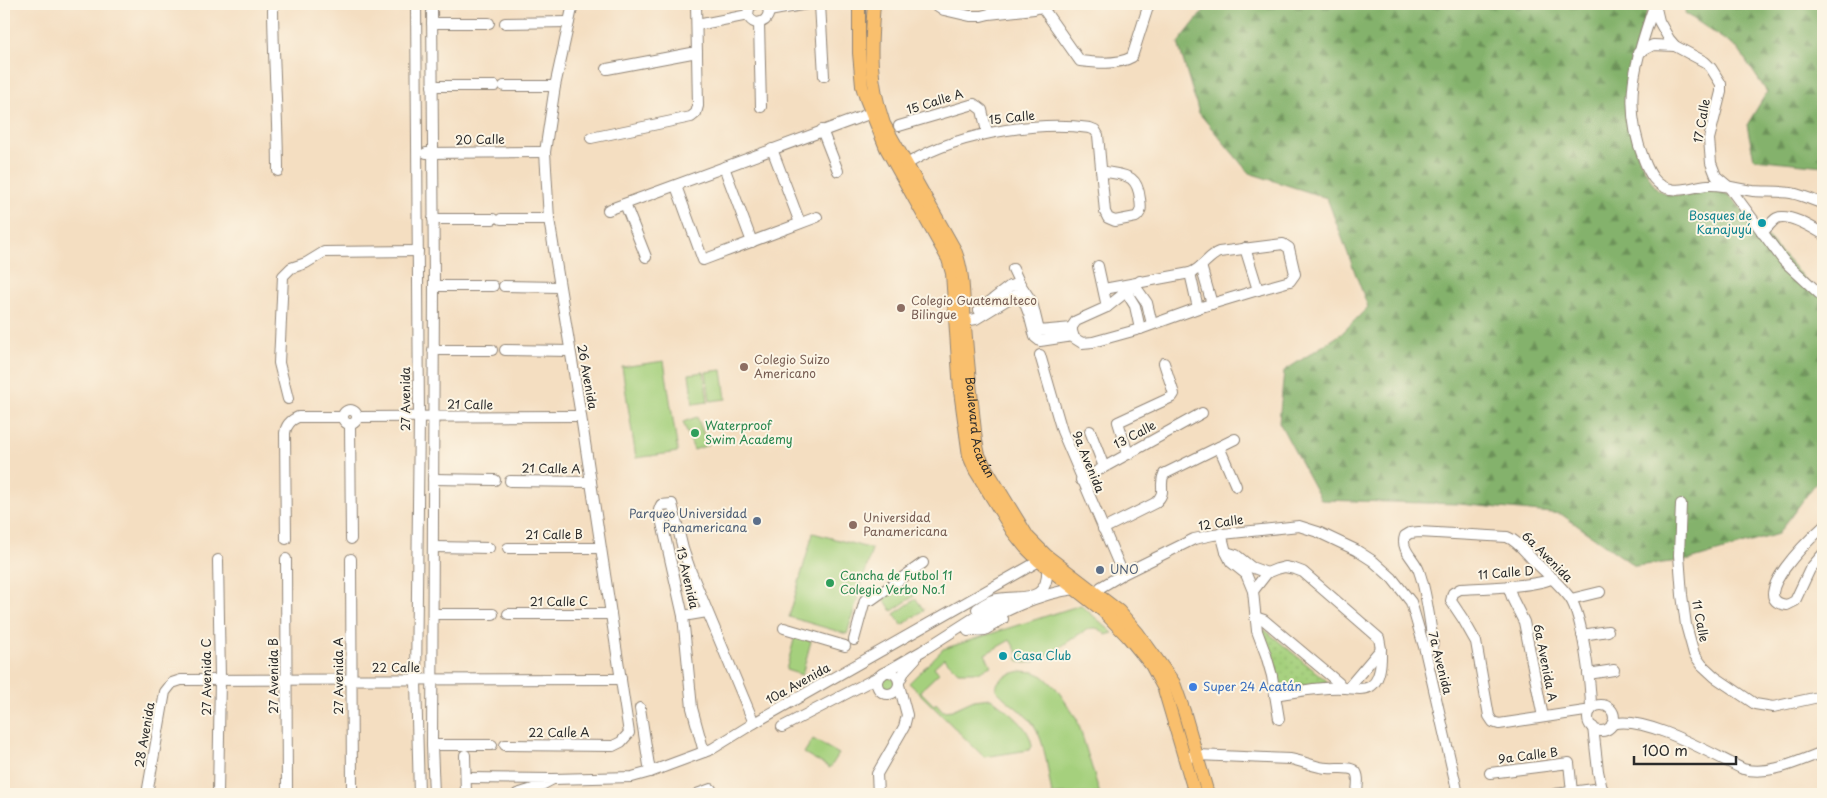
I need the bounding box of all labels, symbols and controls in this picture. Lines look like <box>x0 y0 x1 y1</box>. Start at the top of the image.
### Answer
street label: 15 Calle A <box>904 84 965 118</box>
street label: 17 Calle <box>1688 97 1714 144</box>
street label: 15 Calle <box>988 106 1036 128</box>
street label: 20 Calle <box>455 130 505 148</box>
place label: Bosques de Kanajuyú <box>1689 206 1752 238</box>
marker: Bosques de Kanajuyú <box>1756 217 1768 229</box>
place label: Colegio Guatemalteco Bilingue <box>911 291 1037 323</box>
marker: Colegio Guatemalteco Bilingue <box>895 302 907 314</box>
street label: 26 Avenida <box>573 343 603 411</box>
place label: Colegio Suizo Americano <box>754 350 830 382</box>
marker: Colegio Suizo Americano <box>738 361 750 373</box>
street label: 27 Avenida <box>396 366 414 431</box>
street label: Boulevard Acatán <box>961 376 1000 481</box>
street label: 21 Calle <box>447 395 494 413</box>
street label: 13 Calle <box>1110 415 1159 453</box>
place label: Waterproof Swim Academy <box>705 416 793 448</box>
marker: Waterproof Swim Academy <box>689 427 701 439</box>
street label: 9a Avenida <box>1068 428 1110 496</box>
street label: 21 Calle A <box>521 458 581 478</box>
place label: Parqueo Universidad Panamericana <box>629 504 748 536</box>
place label: Universidad Panamericana <box>863 508 948 540</box>
street label: 12 Calle <box>1197 510 1245 534</box>
marker: Parqueo Universidad Panamericana <box>751 515 763 527</box>
marker: Universidad Panamericana <box>847 519 859 531</box>
street label: 21 Calle B <box>525 525 583 543</box>
street label: 6a Avenida <box>1518 527 1577 586</box>
street label: 13 Avenida <box>672 545 704 611</box>
place label: UNO <box>1110 560 1139 578</box>
street label: 11 Calle D <box>1477 561 1535 583</box>
marker: UNO <box>1094 564 1106 576</box>
place label: Cancha de Futbol 11 Colegio Verbo No.1 <box>840 566 952 598</box>
marker: Cancha de Futbol 11 Colegio Verbo No.1 <box>824 577 836 589</box>
street label: 21 Calle C <box>530 592 588 610</box>
street label: 11 Calle <box>1688 598 1714 644</box>
street label: 6a Avenida A <box>1530 623 1562 703</box>
street label: 7a Avenida <box>1424 629 1458 697</box>
street label: 27 Avenida A <box>329 637 347 715</box>
street label: 27 Avenida C <box>197 638 215 716</box>
street label: 27 Avenida B <box>264 638 282 714</box>
place label: Casa Club <box>1013 646 1071 664</box>
marker: Casa Club <box>997 650 1009 662</box>
street label: 22 Calle <box>372 658 421 676</box>
street label: 10a Avenida <box>762 658 833 708</box>
place label: Super 24 Acatán <box>1203 677 1302 695</box>
marker: Super 24 Acatán <box>1187 681 1199 693</box>
street label: 28 Avenida <box>129 700 159 769</box>
street label: 22 Calle A <box>528 723 590 741</box>
scale bar <box>1634 733 1737 765</box>
text: 100 m <box>1642 738 1688 761</box>
street label: 9a Calle B <box>1497 742 1559 768</box>

